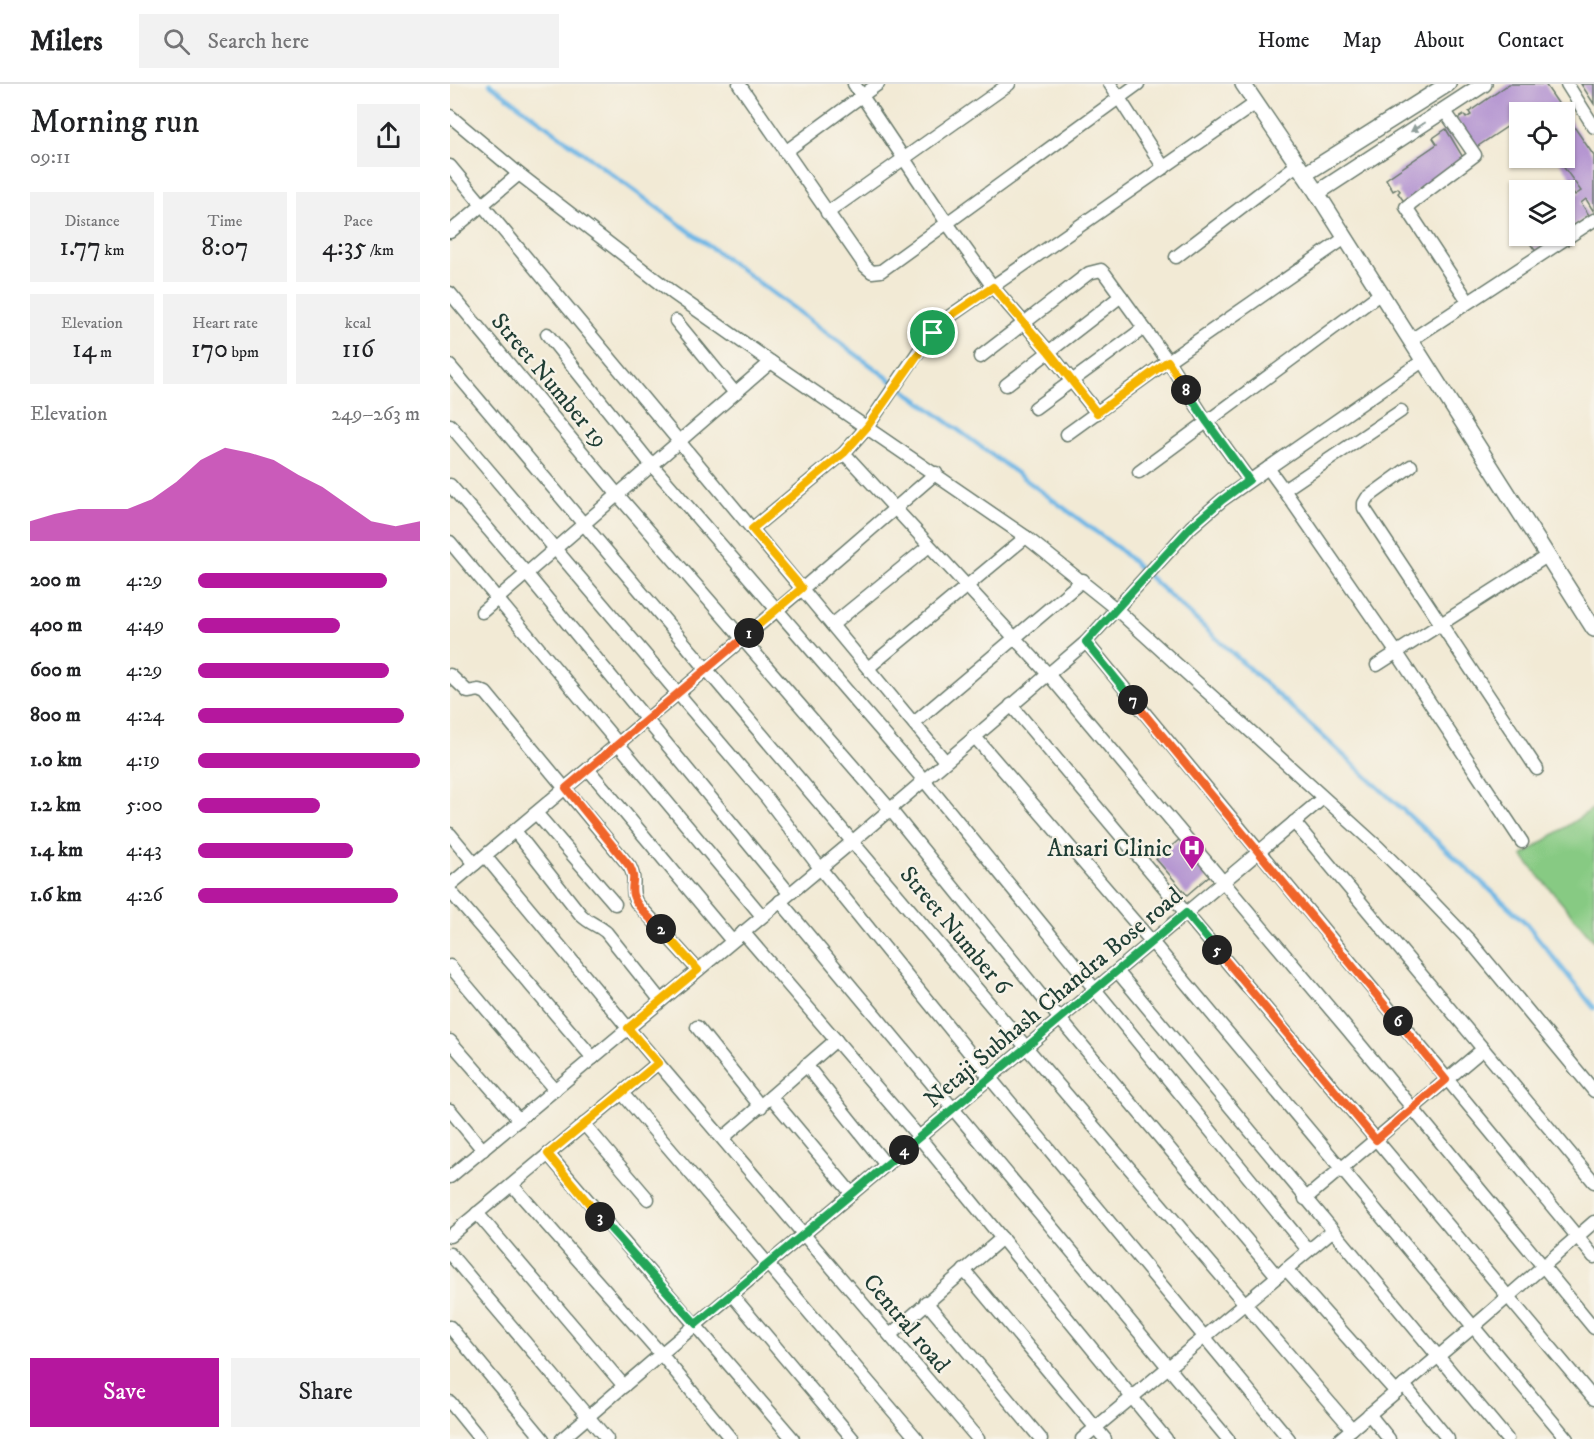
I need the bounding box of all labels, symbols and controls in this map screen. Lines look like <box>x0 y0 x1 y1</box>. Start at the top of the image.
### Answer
search box <box>139 14 559 68</box>
text: Milers <box>30 24 103 59</box>
icon: search <box>160 25 193 58</box>
text: Search here <box>208 28 309 55</box>
text: Home <box>1258 28 1310 54</box>
text: Map <box>1343 28 1381 54</box>
text: About <box>1414 28 1465 54</box>
text: Contact <box>1498 28 1564 54</box>
text: Morning run <box>30 102 199 143</box>
map controls <box>1509 102 1575 246</box>
button: locate <box>1509 102 1575 168</box>
button: share <box>357 104 420 167</box>
one-way arrow <box>1409 122 1426 133</box>
text: 09:11 <box>30 145 71 170</box>
button: layers <box>1509 180 1575 246</box>
text: Distance <box>64 211 120 231</box>
text: Time <box>208 211 242 231</box>
text: Pace <box>343 211 373 231</box>
text: 1.77 <box>60 231 101 264</box>
text: 8:07 <box>201 231 249 264</box>
text: 4:35 <box>322 231 366 264</box>
text: km <box>101 240 124 260</box>
text: /km <box>366 240 394 260</box>
street label: Street Number 19 <box>484 307 614 454</box>
pin <box>907 307 958 358</box>
text: Elevation <box>61 313 123 333</box>
text: Heart rate <box>192 313 258 333</box>
text: kcal <box>345 313 371 333</box>
icon: arrive <box>916 316 949 349</box>
text: 14 <box>72 333 97 366</box>
text: 170 <box>191 333 228 366</box>
text: 116 <box>342 333 374 366</box>
text: m <box>97 342 112 362</box>
text: bpm <box>228 342 259 362</box>
pin: 8 <box>1171 375 1201 405</box>
text: 8 <box>1182 380 1190 400</box>
text: Elevation <box>30 402 107 427</box>
text: 249–263 m <box>331 402 420 427</box>
text: 200 m <box>30 568 81 593</box>
text: 4:29 <box>126 568 163 593</box>
text: 400 m <box>30 613 82 638</box>
text: 4:49 <box>126 613 164 638</box>
pin: 1 <box>734 618 764 648</box>
text: 1 <box>746 623 752 643</box>
text: 600 m <box>30 658 81 683</box>
text: 4:29 <box>126 658 163 683</box>
pin: 7 <box>1118 685 1148 715</box>
text: 7 <box>1129 690 1137 710</box>
text: 800 m <box>30 703 81 728</box>
text: 4:24 <box>126 703 164 728</box>
text: 1.0 km <box>30 748 82 773</box>
text: 4:19 <box>126 748 160 773</box>
text: 1.2 km <box>30 793 81 818</box>
text: 5:00 <box>126 793 163 818</box>
hospital icon: Ansari Clinic <box>1177 833 1207 871</box>
place label: Ansari Clinic <box>1047 834 1172 864</box>
text: 1.4 km <box>30 838 83 863</box>
text: 4:43 <box>126 838 162 863</box>
street label: Street Number 6 <box>893 860 1019 1002</box>
street label: Netaji Subhash Chandra Bose road <box>918 881 1189 1115</box>
text: 1.6 km <box>30 883 82 908</box>
text: 4:26 <box>126 883 163 908</box>
pin: 2 <box>646 914 676 944</box>
text: 2 <box>657 919 665 939</box>
pin: 5 <box>1202 935 1232 965</box>
text: 5 <box>1213 940 1221 960</box>
pin: 6 <box>1383 1006 1413 1036</box>
text: 6 <box>1394 1011 1402 1031</box>
pin: 4 <box>889 1135 919 1165</box>
text: 4 <box>899 1140 909 1160</box>
pin: 3 <box>585 1202 615 1232</box>
text: 3 <box>597 1207 603 1227</box>
street label: Central road <box>856 1268 956 1379</box>
button: Save <box>30 1358 219 1427</box>
button: Share <box>231 1358 420 1427</box>

